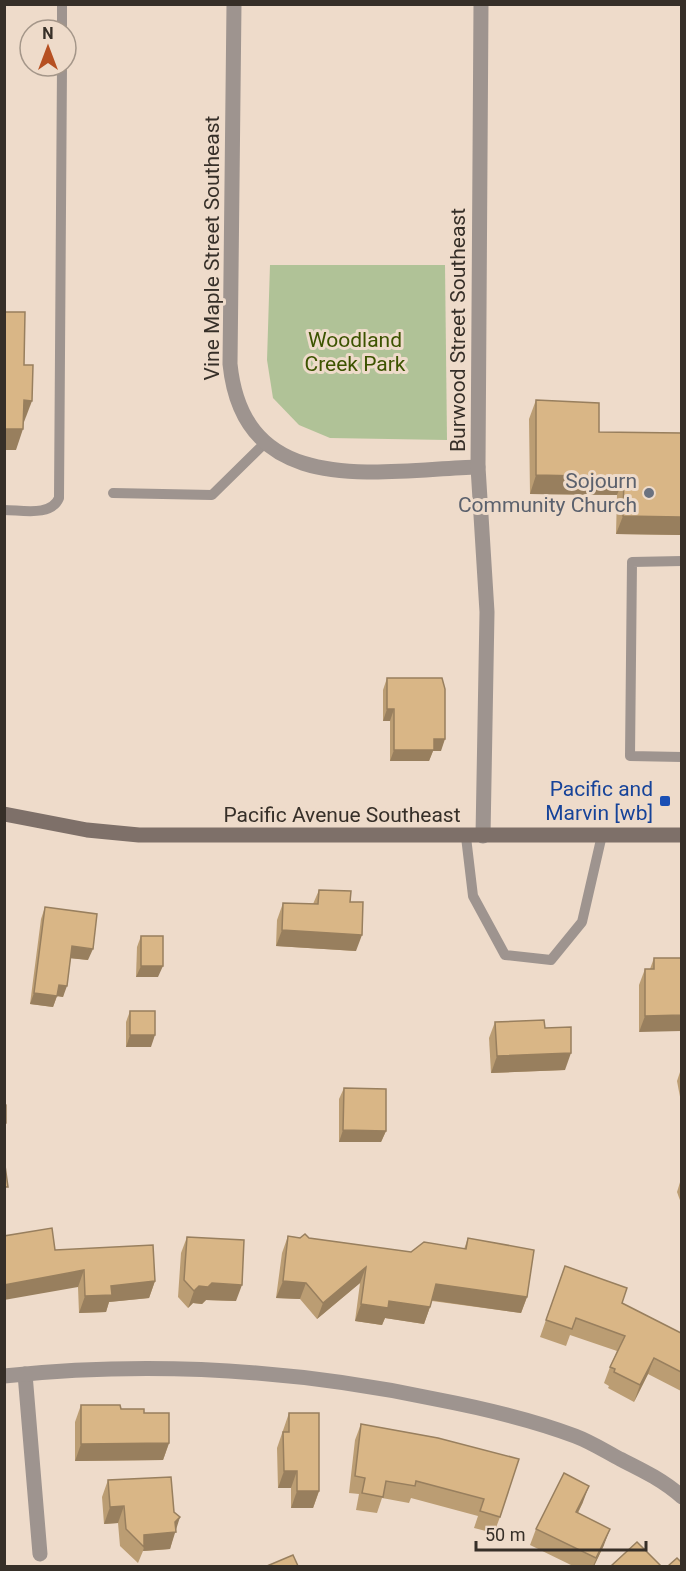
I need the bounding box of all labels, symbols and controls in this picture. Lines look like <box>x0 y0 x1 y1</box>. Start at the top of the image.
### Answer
north arrow <box>18 18 78 78</box>
text: N <box>42 24 54 43</box>
street label: Vine Maple Street Southeast <box>200 115 224 380</box>
street label: Burwood Street Southeast <box>446 208 470 452</box>
park label: Woodland Creek Park <box>304 328 406 376</box>
place label: Sojourn Community Church <box>458 469 637 517</box>
marker: Sojourn Community Church <box>642 486 656 500</box>
place label: Pacific and Marvin [wb] <box>545 777 653 825</box>
marker: Pacific and Marvin [wb] <box>658 794 672 808</box>
street label: Pacific Avenue Southeast <box>223 803 461 827</box>
scale bar <box>476 1514 646 1552</box>
text: 50 m <box>485 1524 525 1545</box>

